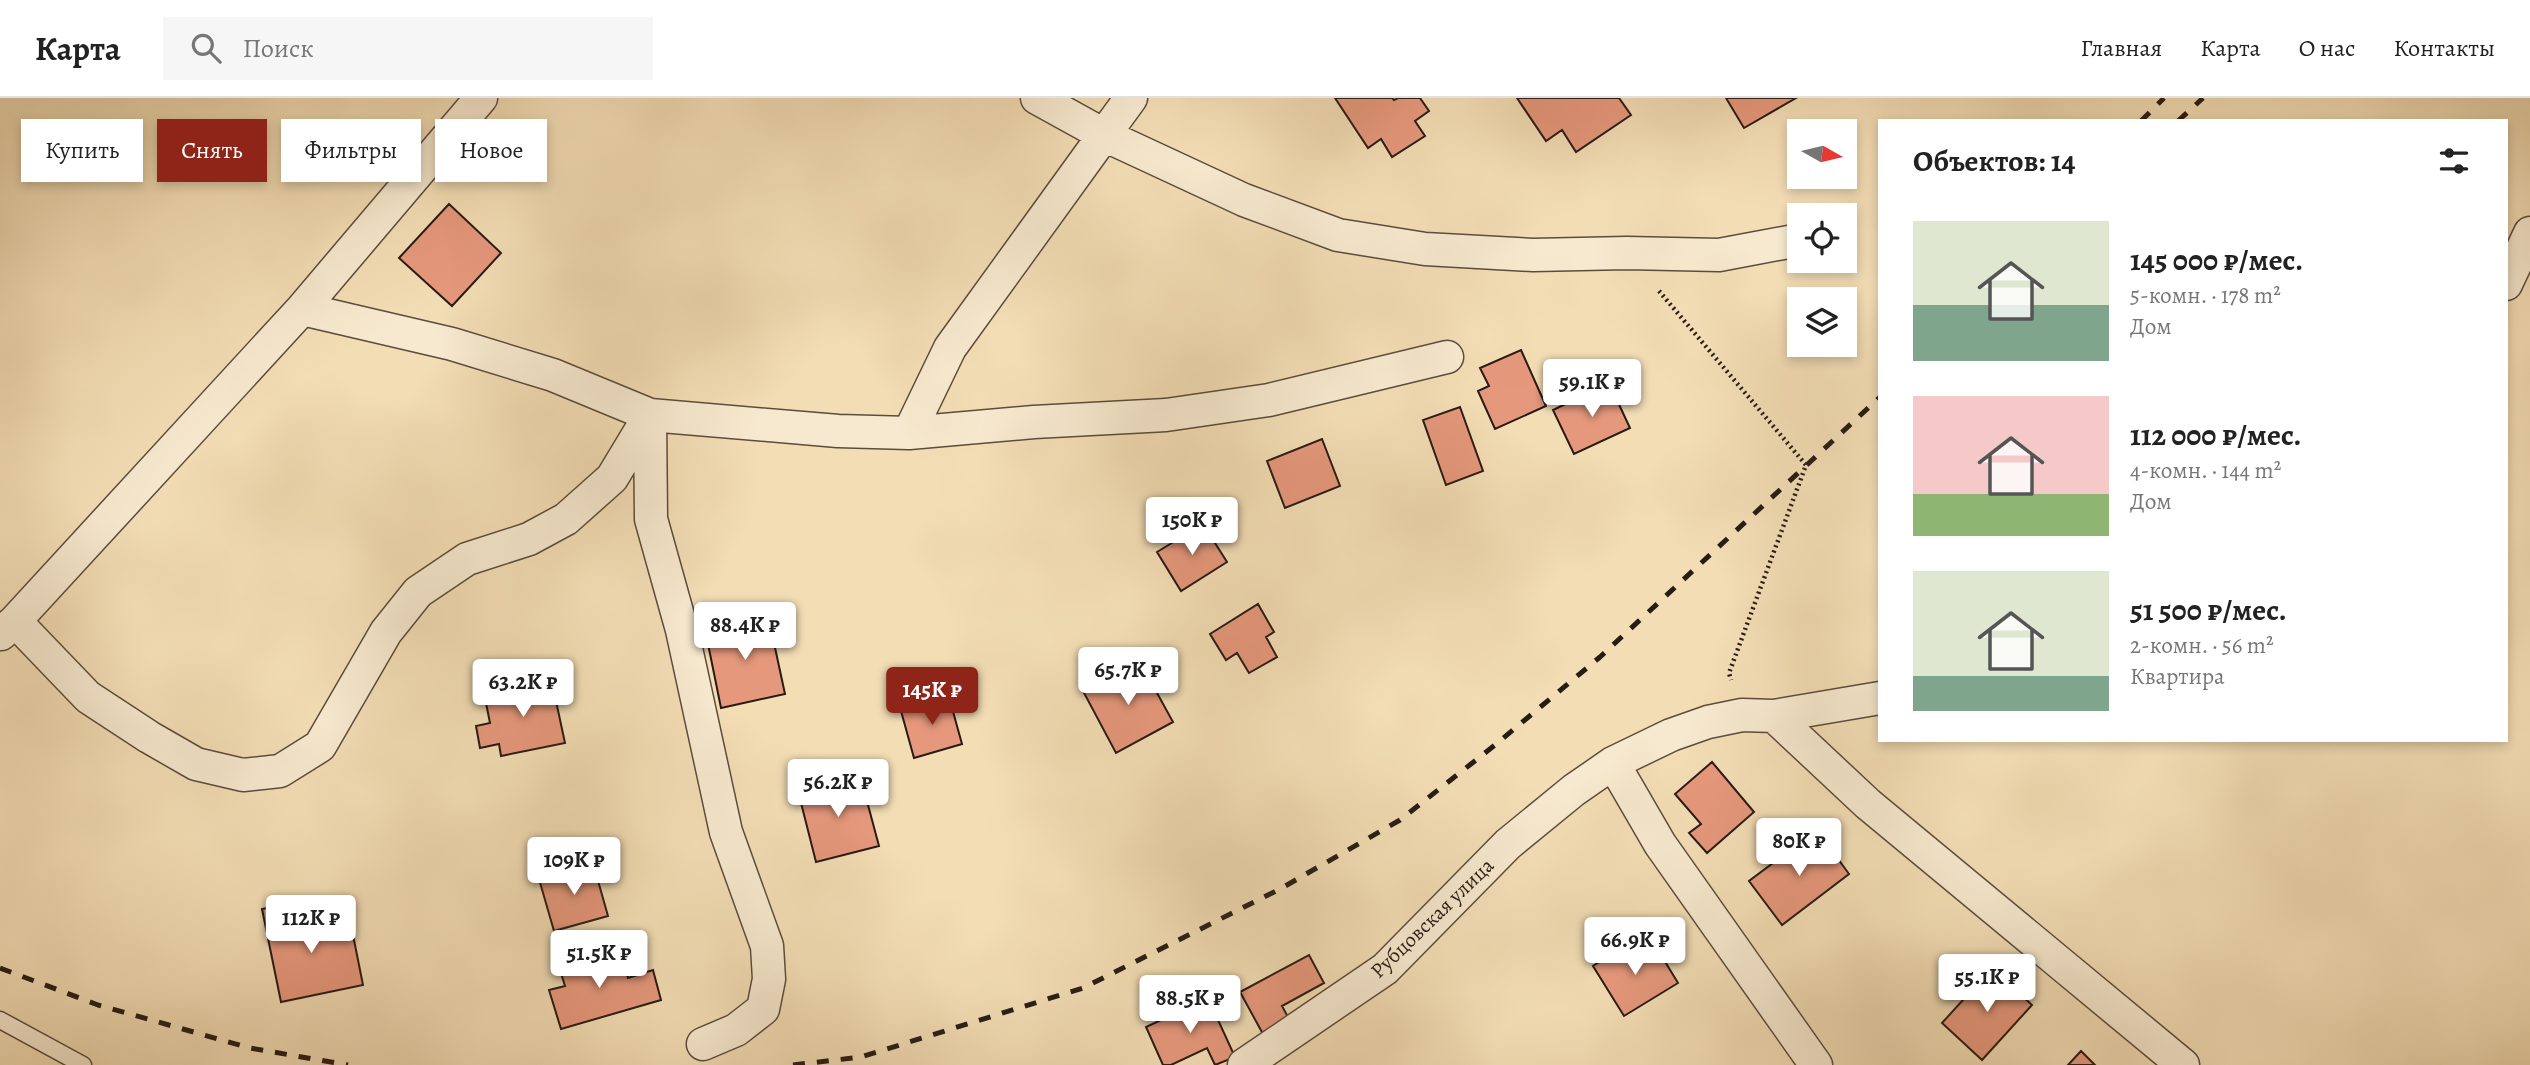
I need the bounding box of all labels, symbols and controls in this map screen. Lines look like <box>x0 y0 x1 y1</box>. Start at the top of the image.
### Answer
search box <box>163 17 653 80</box>
text: Карта <box>35 26 121 71</box>
icon: search <box>187 29 225 67</box>
text: Поиск <box>243 31 314 66</box>
text: Главная <box>2081 32 2162 64</box>
text: Карта <box>2200 32 2261 64</box>
text: О нас <box>2299 32 2355 64</box>
text: Контакты <box>2393 32 2495 64</box>
chip: Купить <box>21 119 143 182</box>
chip: Снять <box>157 119 267 182</box>
chip: Фильтры <box>281 119 421 182</box>
chip: Новое <box>435 119 547 182</box>
north arrow <box>1787 119 1857 189</box>
map controls <box>1787 119 1857 357</box>
text: Объектов: 14 <box>1913 141 2075 181</box>
icon: filters <box>2435 142 2473 180</box>
button: locate <box>1787 203 1857 273</box>
text: 145 000 ₽/мес. <box>2130 240 2303 280</box>
icon: home <box>1969 249 2053 333</box>
text: 5-комн. · 178 m² <box>2130 280 2281 311</box>
button: layers <box>1787 287 1857 357</box>
text: Дом <box>2130 311 2172 342</box>
pin: 59.1K ₽ <box>1527 360 1657 419</box>
text: 59.1K ₽ <box>1559 366 1625 397</box>
text: 112 000 ₽/мес. <box>2130 415 2302 455</box>
icon: home <box>1969 424 2053 508</box>
text: 4-комн. · 144 m² <box>2130 455 2281 486</box>
text: Дом <box>2130 486 2172 517</box>
pin: 150K ₽ <box>1135 498 1249 557</box>
text: 150K ₽ <box>1162 504 1222 535</box>
text: 51 500 ₽/мес. <box>2130 590 2287 630</box>
icon: home <box>1969 599 2053 683</box>
pin: 88.4K ₽ <box>680 602 810 662</box>
text: 88.4K ₽ <box>710 609 780 640</box>
text: 2-комн. · 56 m² <box>2130 630 2274 661</box>
pin: 65.7K ₽ <box>1063 648 1193 707</box>
text: 65.7K ₽ <box>1094 654 1162 685</box>
pin: 63.2K ₽ <box>458 660 588 719</box>
text: Квартира <box>2130 661 2225 692</box>
text: 63.2K ₽ <box>489 666 557 697</box>
pin: 145K ₽ <box>875 668 989 727</box>
text: 145K ₽ <box>902 674 962 705</box>
pin: 56.2K ₽ <box>773 760 903 819</box>
text: 56.2K ₽ <box>804 766 872 797</box>
pin: 80K ₽ <box>1750 818 1848 878</box>
text: 80K ₽ <box>1772 825 1826 856</box>
pin: 109K ₽ <box>517 838 631 897</box>
text: 109K ₽ <box>543 844 605 875</box>
street label: Рубцовская улица <box>1364 852 1500 984</box>
pin: 112K ₽ <box>254 896 368 955</box>
text: 112K ₽ <box>282 902 340 933</box>
pin: 66.9K ₽ <box>1570 918 1700 977</box>
text: 66.9K ₽ <box>1600 924 1670 955</box>
pin: 51.5K ₽ <box>534 930 664 990</box>
text: 51.5K ₽ <box>567 937 632 968</box>
pin: 55.1K ₽ <box>1922 954 2052 1014</box>
text: 55.1K ₽ <box>1955 961 2020 992</box>
pin: 88.5K ₽ <box>1125 976 1255 1035</box>
text: 88.5K ₽ <box>1155 982 1225 1013</box>

